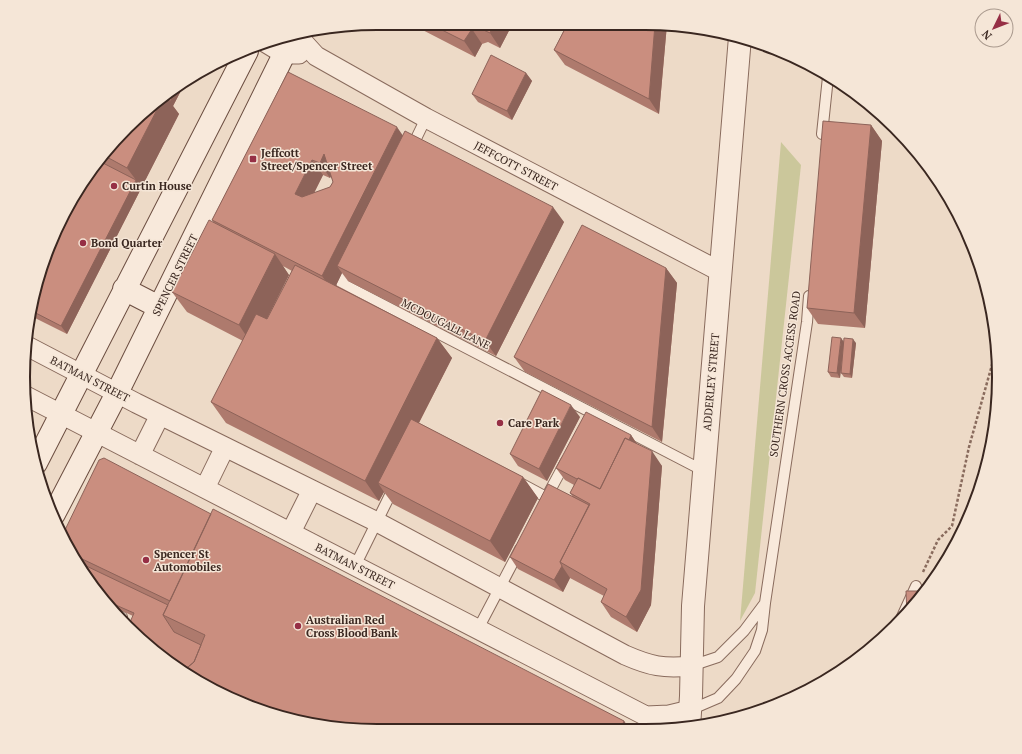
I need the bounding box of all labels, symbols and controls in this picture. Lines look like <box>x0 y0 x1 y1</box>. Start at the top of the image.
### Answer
north arrow <box>974 8 1014 48</box>
text: N <box>978 27 995 43</box>
street label: JEFFCOTT STREET <box>472 138 560 194</box>
place label: Jeffcott Street/Spencer Street <box>261 146 373 173</box>
marker: Jeffcott Street/Spencer Street <box>248 154 258 164</box>
place label: Curtin House <box>122 179 192 193</box>
marker: Curtin House <box>109 181 119 191</box>
street label: SPENCER STREET <box>149 232 201 318</box>
place label: Bond Quarter <box>91 236 163 250</box>
marker: Bond Quarter <box>78 238 88 248</box>
street label: SOUTHERN CROSS ACCESS ROAD <box>766 290 804 458</box>
street label: MCDOUGALL LANE <box>399 296 493 352</box>
street label: ADDERLEY STREET <box>700 332 722 431</box>
street label: BATMAN STREET <box>48 353 132 405</box>
place label: Care Park <box>508 416 560 430</box>
marker: Care Park <box>495 418 505 428</box>
street label: BATMAN STREET <box>313 540 397 592</box>
place label: Spencer St Automobiles <box>154 547 221 574</box>
marker: Spencer St Automobiles <box>141 555 151 565</box>
place label: Australian Red Cross Blood Bank <box>306 613 398 640</box>
marker: Australian Red Cross Blood Bank <box>293 621 303 631</box>

